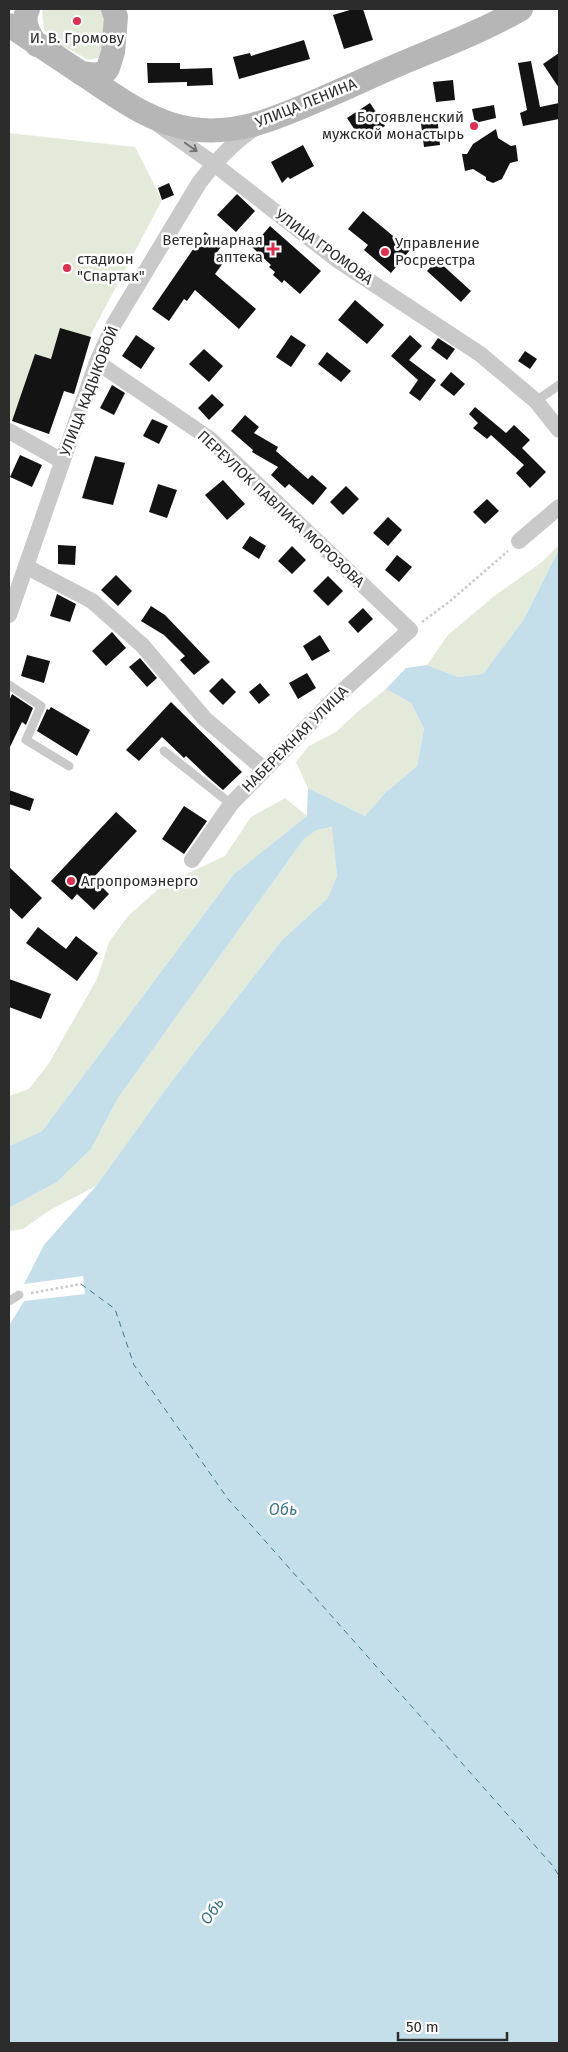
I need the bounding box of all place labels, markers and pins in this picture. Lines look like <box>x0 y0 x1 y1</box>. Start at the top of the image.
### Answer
marker: И. В. Громову <box>71 15 83 27</box>
place label: И. В. Громову <box>30 29 125 47</box>
place label: Богоявленский мужской монастырь <box>322 108 464 143</box>
marker: Богоявленский мужской монастырь <box>468 120 480 132</box>
place label: Ветеринарная аптека <box>162 231 263 266</box>
place label: Управление Росреестра <box>395 234 480 269</box>
marker: Ветеринарная аптека <box>267 243 279 255</box>
marker: Управление Росреестра <box>379 246 391 258</box>
place label: стадион "Спартак" <box>77 250 145 285</box>
marker: стадион "Спартак" <box>61 262 73 274</box>
place label: Агропромэнерго <box>81 872 198 890</box>
marker: Агропромэнерго <box>65 875 77 887</box>

